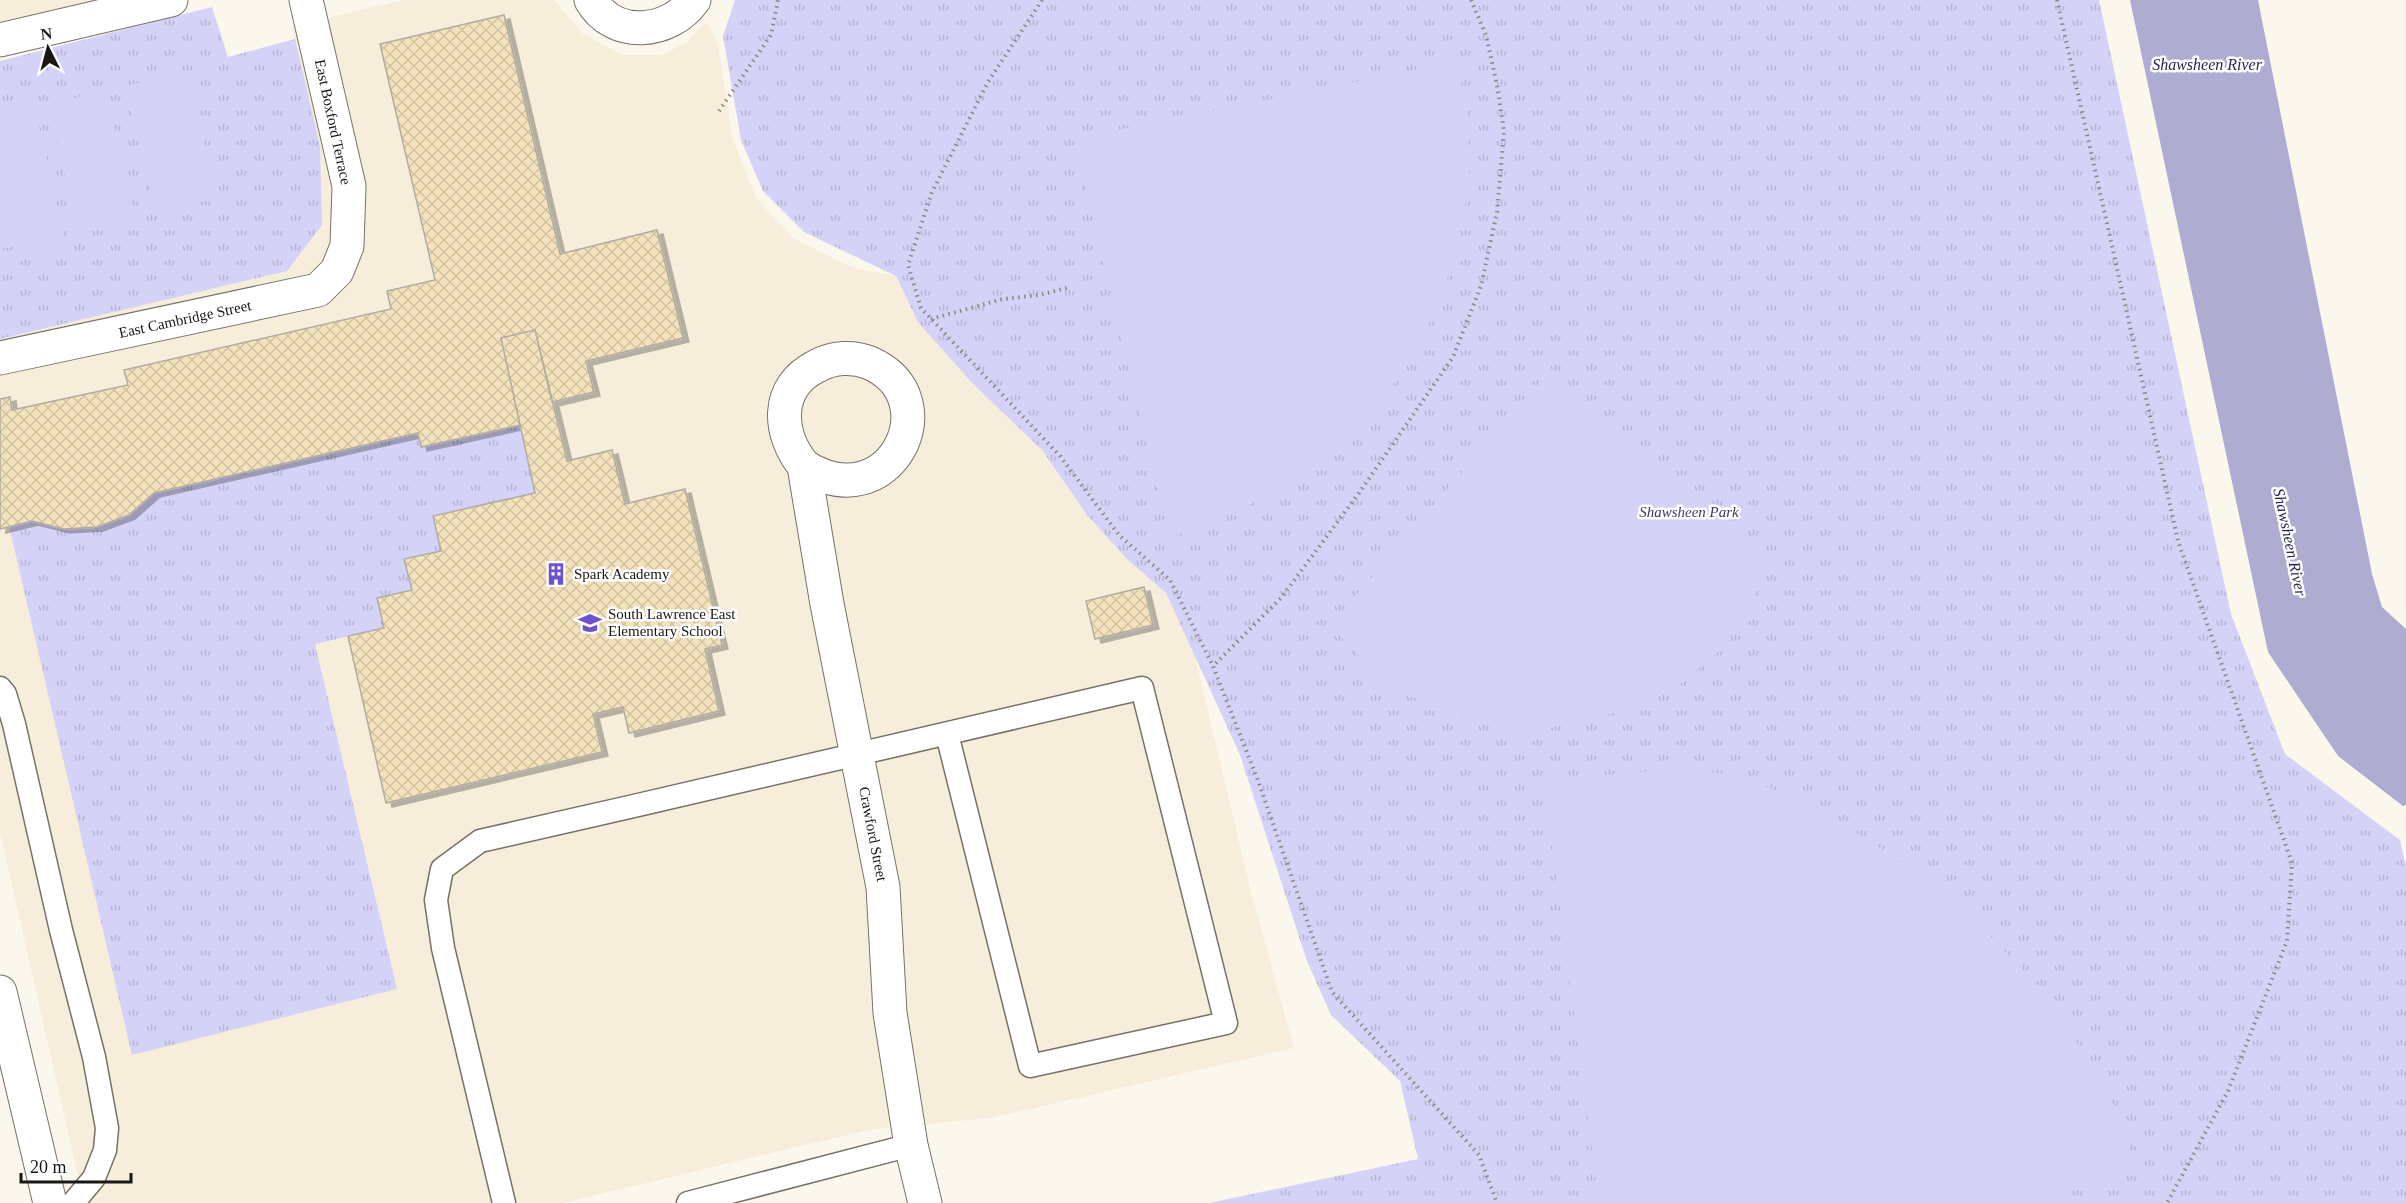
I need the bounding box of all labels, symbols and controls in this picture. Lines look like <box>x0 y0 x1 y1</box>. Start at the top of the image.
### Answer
north arrow <box>18 18 78 78</box>
text: N <box>40 24 54 43</box>
water label: Shawsheen River <box>2152 56 2263 73</box>
street label: East Boxford Terrace <box>312 58 354 186</box>
street label: East Cambridge Street <box>117 297 253 341</box>
water label: Shawsheen River <box>2270 487 2310 598</box>
park label: Shawsheen Park <box>1639 504 1739 520</box>
building icon: Spark Academy <box>543 561 569 587</box>
place label: Spark Academy <box>574 566 670 582</box>
place label: South Lawrence East Elementary School <box>608 606 736 639</box>
school or university icon: South Lawrence East Elementary School <box>577 610 603 636</box>
street label: Crawford Street <box>856 785 890 884</box>
scale bar <box>21 1146 130 1184</box>
text: 20 m <box>30 1157 67 1177</box>

